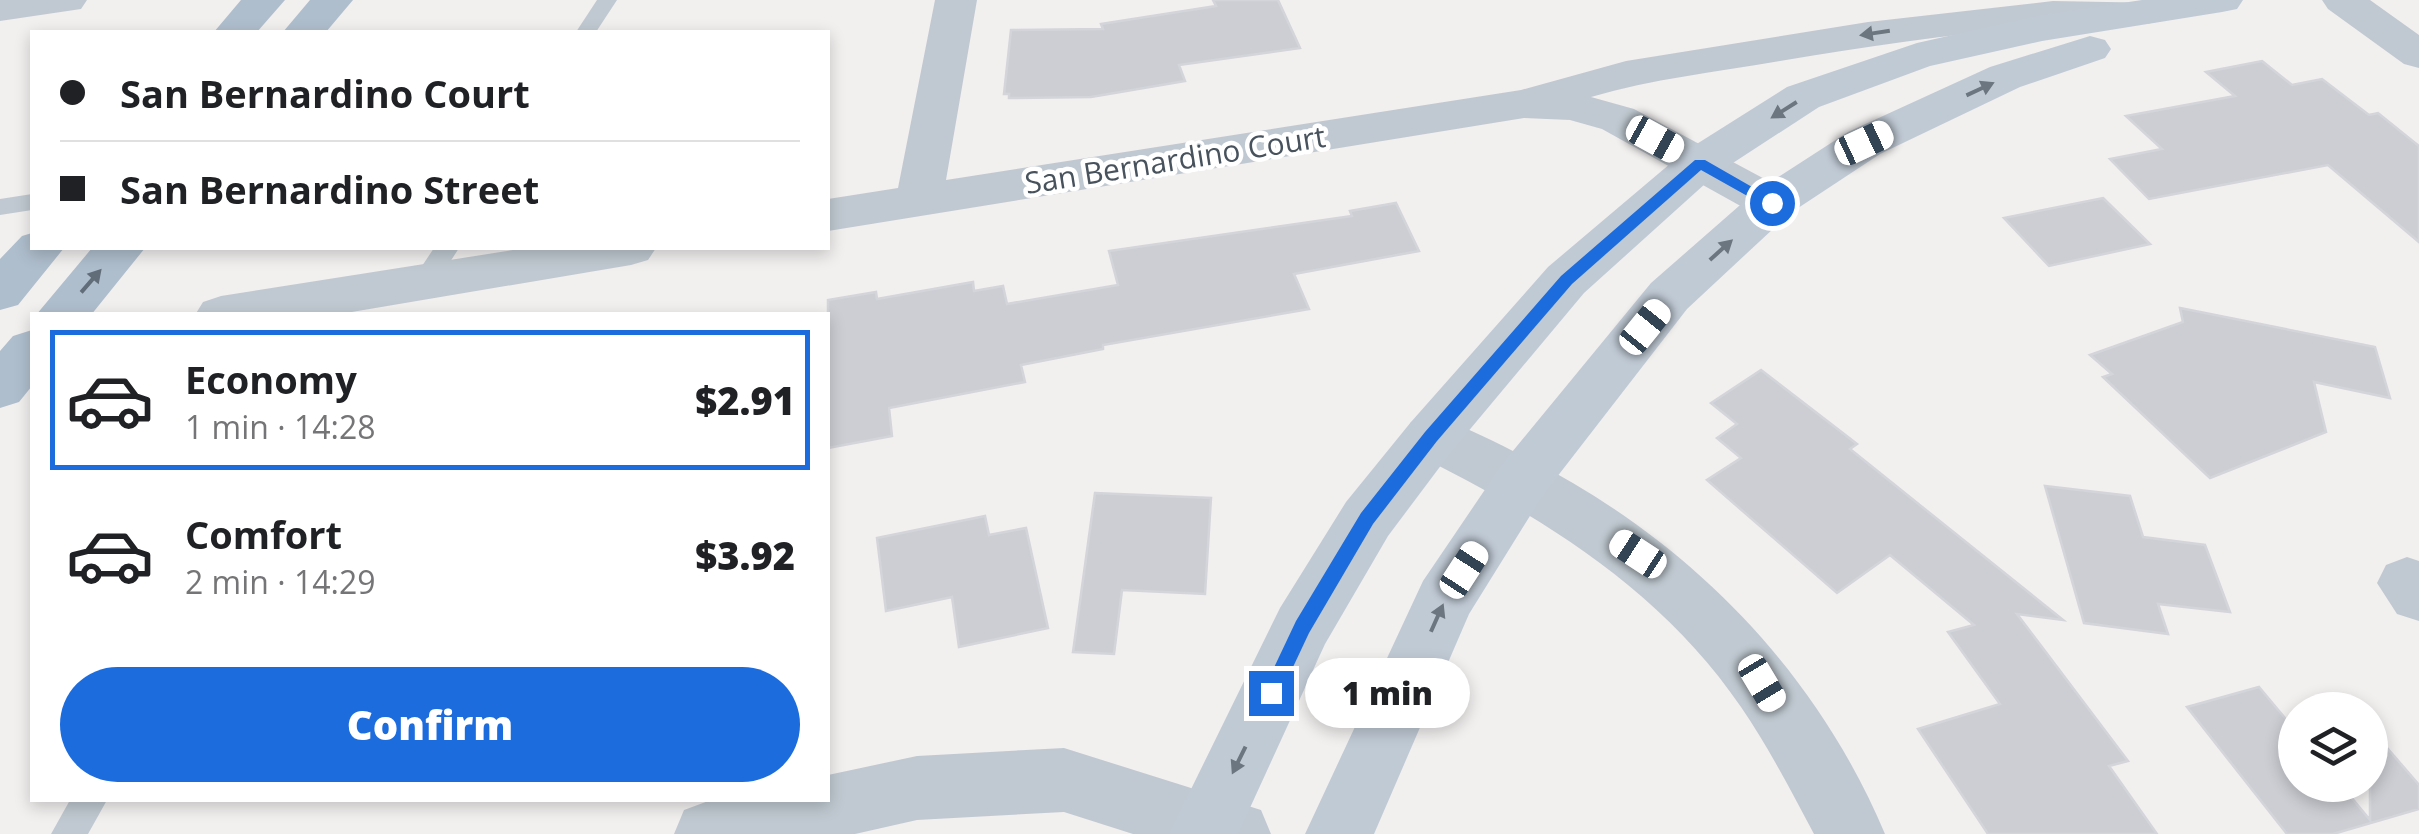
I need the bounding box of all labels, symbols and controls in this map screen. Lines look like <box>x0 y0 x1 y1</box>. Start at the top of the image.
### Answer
one-way arrow <box>1859 25 1890 41</box>
text: San Bernardino Court <box>120 67 530 119</box>
one-way arrow <box>1965 81 1995 97</box>
one-way arrow <box>1770 100 1798 118</box>
car <box>1621 111 1689 167</box>
street label: San Bernardino Court <box>1022 115 1328 203</box>
car <box>1830 117 1898 169</box>
text: San Bernardino Street <box>120 163 539 215</box>
route start <box>1750 181 1795 226</box>
one-way arrow <box>1708 239 1733 261</box>
one-way arrow <box>80 269 102 294</box>
car <box>1614 294 1676 360</box>
text: Economy <box>185 353 357 405</box>
icon: car <box>65 355 155 445</box>
text: $2.91 <box>695 374 795 426</box>
text: 1 min · 14:28 <box>185 405 376 448</box>
text: Comfort <box>185 508 342 560</box>
icon: car <box>65 510 155 600</box>
car <box>1605 525 1671 583</box>
text: $3.92 <box>695 529 795 581</box>
car <box>1435 537 1493 603</box>
text: 2 min · 14:29 <box>185 560 376 603</box>
one-way arrow <box>1429 603 1445 633</box>
car <box>1734 650 1790 716</box>
callout: 1 min <box>1306 658 1471 728</box>
button: Confirm <box>60 667 800 782</box>
route end <box>1249 671 1294 716</box>
text: 1 min <box>1342 671 1433 714</box>
map controls <box>2278 692 2388 802</box>
button: layers <box>2278 692 2388 802</box>
one-way arrow <box>1230 746 1247 775</box>

